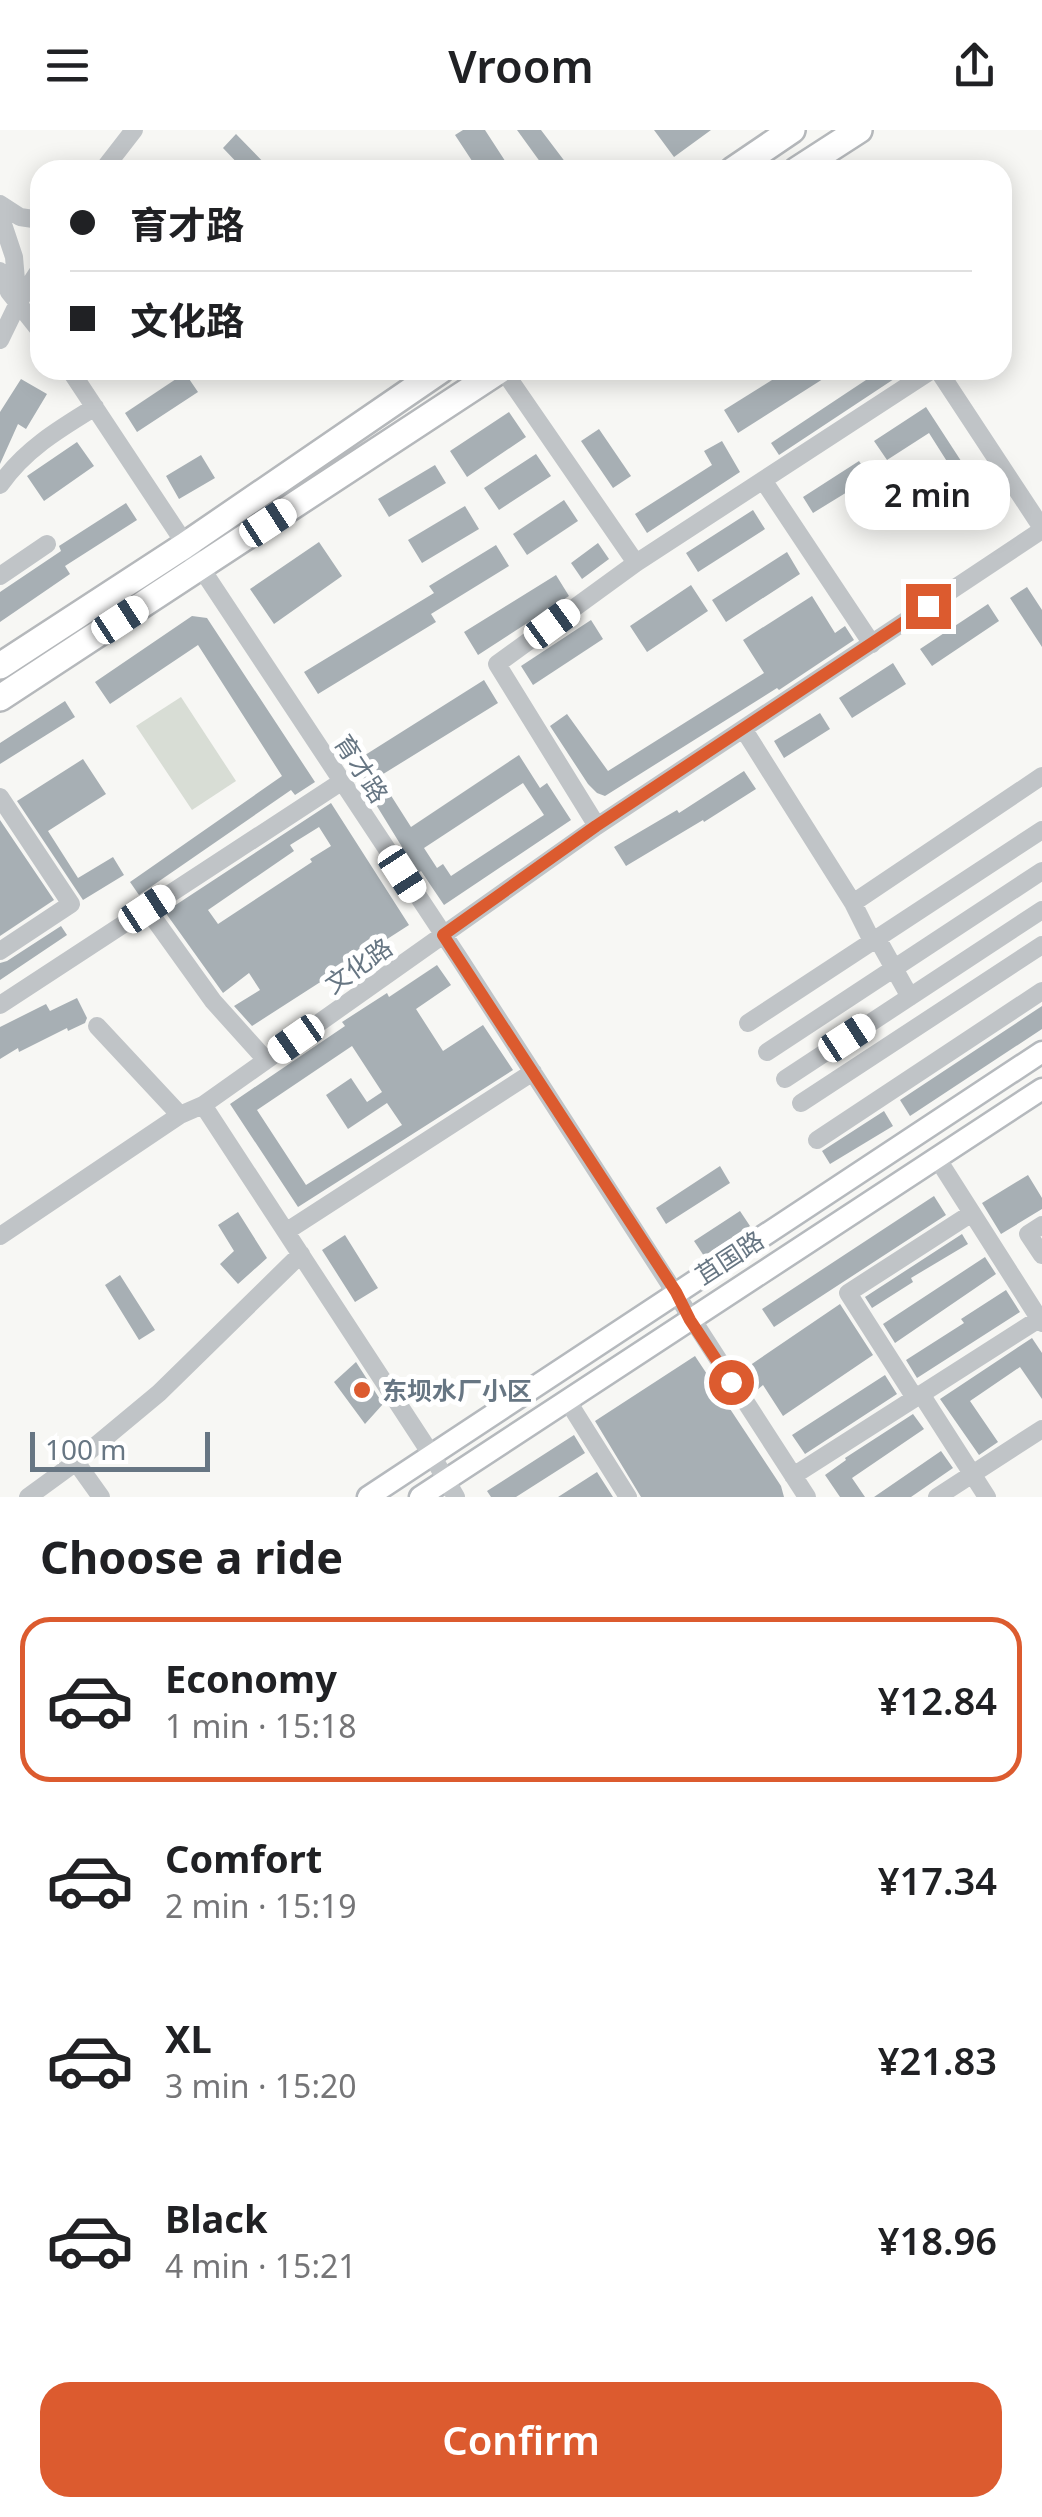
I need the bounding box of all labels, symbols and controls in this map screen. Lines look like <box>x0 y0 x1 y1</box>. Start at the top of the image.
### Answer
text: Vroom <box>448 35 594 96</box>
icon: menu <box>40 38 95 93</box>
icon: share <box>947 38 1002 93</box>
text: 育才路 <box>130 198 244 250</box>
text: 文化路 <box>130 294 244 346</box>
callout: 2 min <box>846 461 1010 531</box>
text: 2 min <box>884 473 971 516</box>
car <box>235 494 301 552</box>
route end <box>906 584 951 629</box>
car <box>87 591 153 649</box>
car <box>519 594 585 654</box>
street label: 育才路 <box>327 727 397 809</box>
car <box>373 841 431 907</box>
car <box>114 880 180 938</box>
street label: 文化路 <box>318 930 398 1000</box>
car <box>814 1009 880 1067</box>
car <box>263 1010 329 1068</box>
street label: 苴国路 <box>688 1222 770 1292</box>
route start <box>709 1360 754 1405</box>
place label: 东坝水厂小区 <box>382 1373 532 1407</box>
marker: 东坝水厂小区 <box>351 1379 373 1401</box>
scale bar <box>30 1427 210 1472</box>
text: 100 m <box>45 1430 127 1468</box>
text: Choose a ride <box>40 1526 343 1587</box>
text: Economy <box>165 1652 337 1704</box>
icon: car <box>45 1655 135 1745</box>
text: ¥12.84 <box>878 1674 997 1726</box>
text: 1 min · 15:18 <box>165 1704 357 1747</box>
text: Comfort <box>165 1832 322 1884</box>
icon: car <box>45 1835 135 1925</box>
text: ¥17.34 <box>878 1854 997 1906</box>
text: 2 min · 15:19 <box>165 1884 357 1927</box>
text: XL <box>165 2012 212 2064</box>
icon: car <box>45 2015 135 2105</box>
text: ¥21.83 <box>878 2034 997 2086</box>
text: 3 min · 15:20 <box>165 2064 357 2107</box>
text: Black <box>165 2192 268 2244</box>
icon: car <box>45 2195 135 2285</box>
text: ¥18.96 <box>878 2214 997 2266</box>
text: 4 min · 15:21 <box>165 2244 357 2287</box>
button: Confirm <box>40 2382 1002 2497</box>

